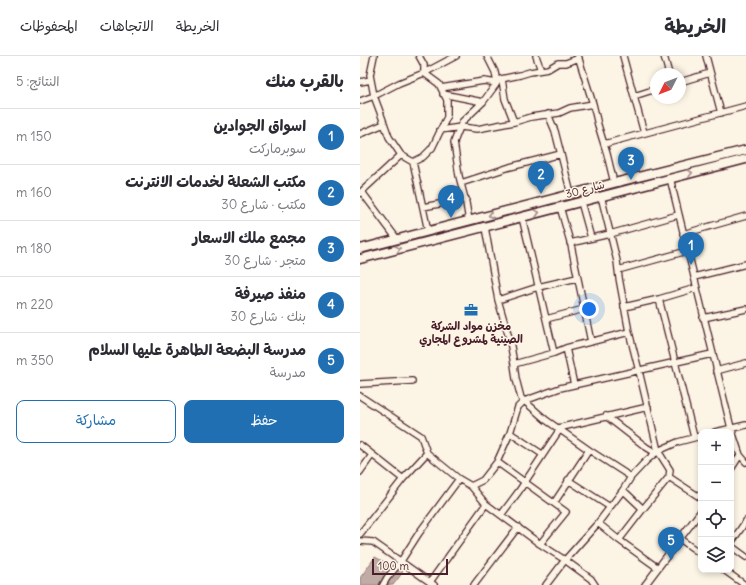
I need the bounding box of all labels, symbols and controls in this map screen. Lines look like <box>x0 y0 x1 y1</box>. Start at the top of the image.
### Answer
text: الخريطة <box>664 14 726 38</box>
text: المحفوظات <box>20 17 78 35</box>
text: الاتجاهات <box>100 17 154 35</box>
text: الخريطة <box>176 17 219 35</box>
north arrow <box>650 68 686 104</box>
text: بالقرب منك <box>265 70 344 92</box>
text: النتائج: 5 <box>16 73 60 90</box>
text: اسواق الجوادين <box>213 116 306 135</box>
text: 150 m <box>16 128 52 145</box>
text: 1 <box>328 128 334 145</box>
text: سوبرماركت <box>249 140 306 157</box>
pin: 3 <box>618 147 644 180</box>
pin: 2 <box>528 161 554 194</box>
one-way arrow <box>686 169 693 178</box>
text: مكتب الشعلة لخدمات الانترنت <box>125 172 306 191</box>
street label: شارع 30 <box>564 177 607 203</box>
text: 160 m <box>16 184 52 201</box>
text: 2 <box>327 184 335 201</box>
pin: 4 <box>438 185 464 218</box>
text: مكتب · شارع 30 <box>221 196 306 213</box>
one-way arrow <box>533 209 540 218</box>
one-way arrow <box>488 210 495 219</box>
text: مجمع ملك الاسعار <box>193 228 306 247</box>
pin: 1 <box>678 232 704 265</box>
text: 180 m <box>16 240 52 257</box>
text: 3 <box>327 240 335 257</box>
one-way arrow <box>395 246 401 254</box>
text: متجر · شارع 30 <box>224 252 306 269</box>
text: منفذ صيرفة <box>235 284 306 303</box>
text: 220 m <box>16 296 53 313</box>
text: 4 <box>327 296 335 313</box>
your location <box>579 299 599 319</box>
office icon: مخزن مواد الشركة الصينية لمشروع المجاري <box>463 302 479 318</box>
text: بنك · شارع 30 <box>230 308 306 325</box>
place label: مخزن مواد الشركة الصينية لمشروع المجاري <box>419 319 523 348</box>
text: مدرسة البضعة الطاهرة عليها السلام <box>89 340 306 359</box>
text: 350 m <box>16 352 54 369</box>
text: 5 <box>327 352 335 369</box>
text: مدرسة <box>270 364 306 381</box>
button: مشاركة <box>16 400 176 443</box>
button: حفظ <box>184 400 344 443</box>
map controls <box>698 429 734 573</box>
button: + <box>698 429 734 465</box>
button: − <box>698 465 734 501</box>
button: locate <box>698 501 734 537</box>
pin: 5 <box>658 527 684 560</box>
button: layers <box>698 537 734 573</box>
scale bar <box>372 557 448 576</box>
text: 100 m <box>378 559 409 573</box>

